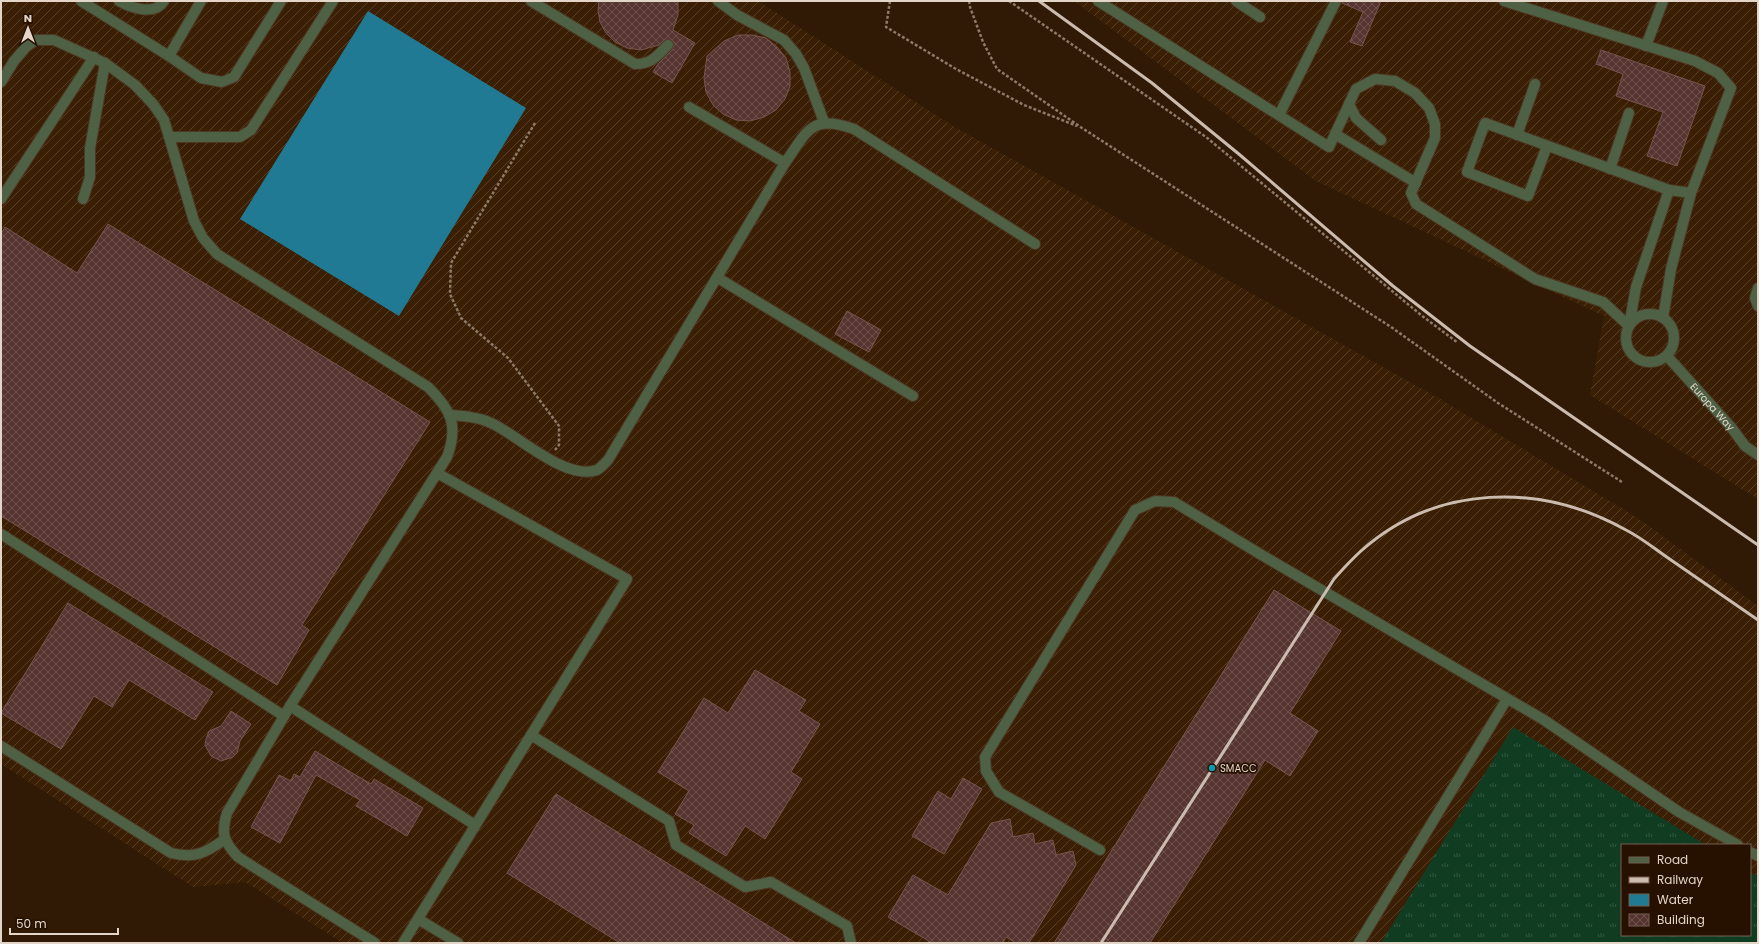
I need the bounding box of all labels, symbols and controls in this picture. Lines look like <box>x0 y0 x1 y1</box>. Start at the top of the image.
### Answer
north arrow <box>8 8 48 48</box>
text: N <box>24 10 32 26</box>
street label: Europa Way <box>1686 380 1738 434</box>
place label: SMACC <box>1220 761 1257 776</box>
marker: SMACC <box>1207 763 1217 773</box>
legend <box>1621 844 1751 936</box>
text: Road <box>1657 851 1688 868</box>
text: Railway <box>1657 871 1703 888</box>
text: Water <box>1657 891 1694 908</box>
scale bar <box>10 910 118 936</box>
text: Building <box>1657 911 1705 928</box>
text: 50 m <box>16 915 47 932</box>

